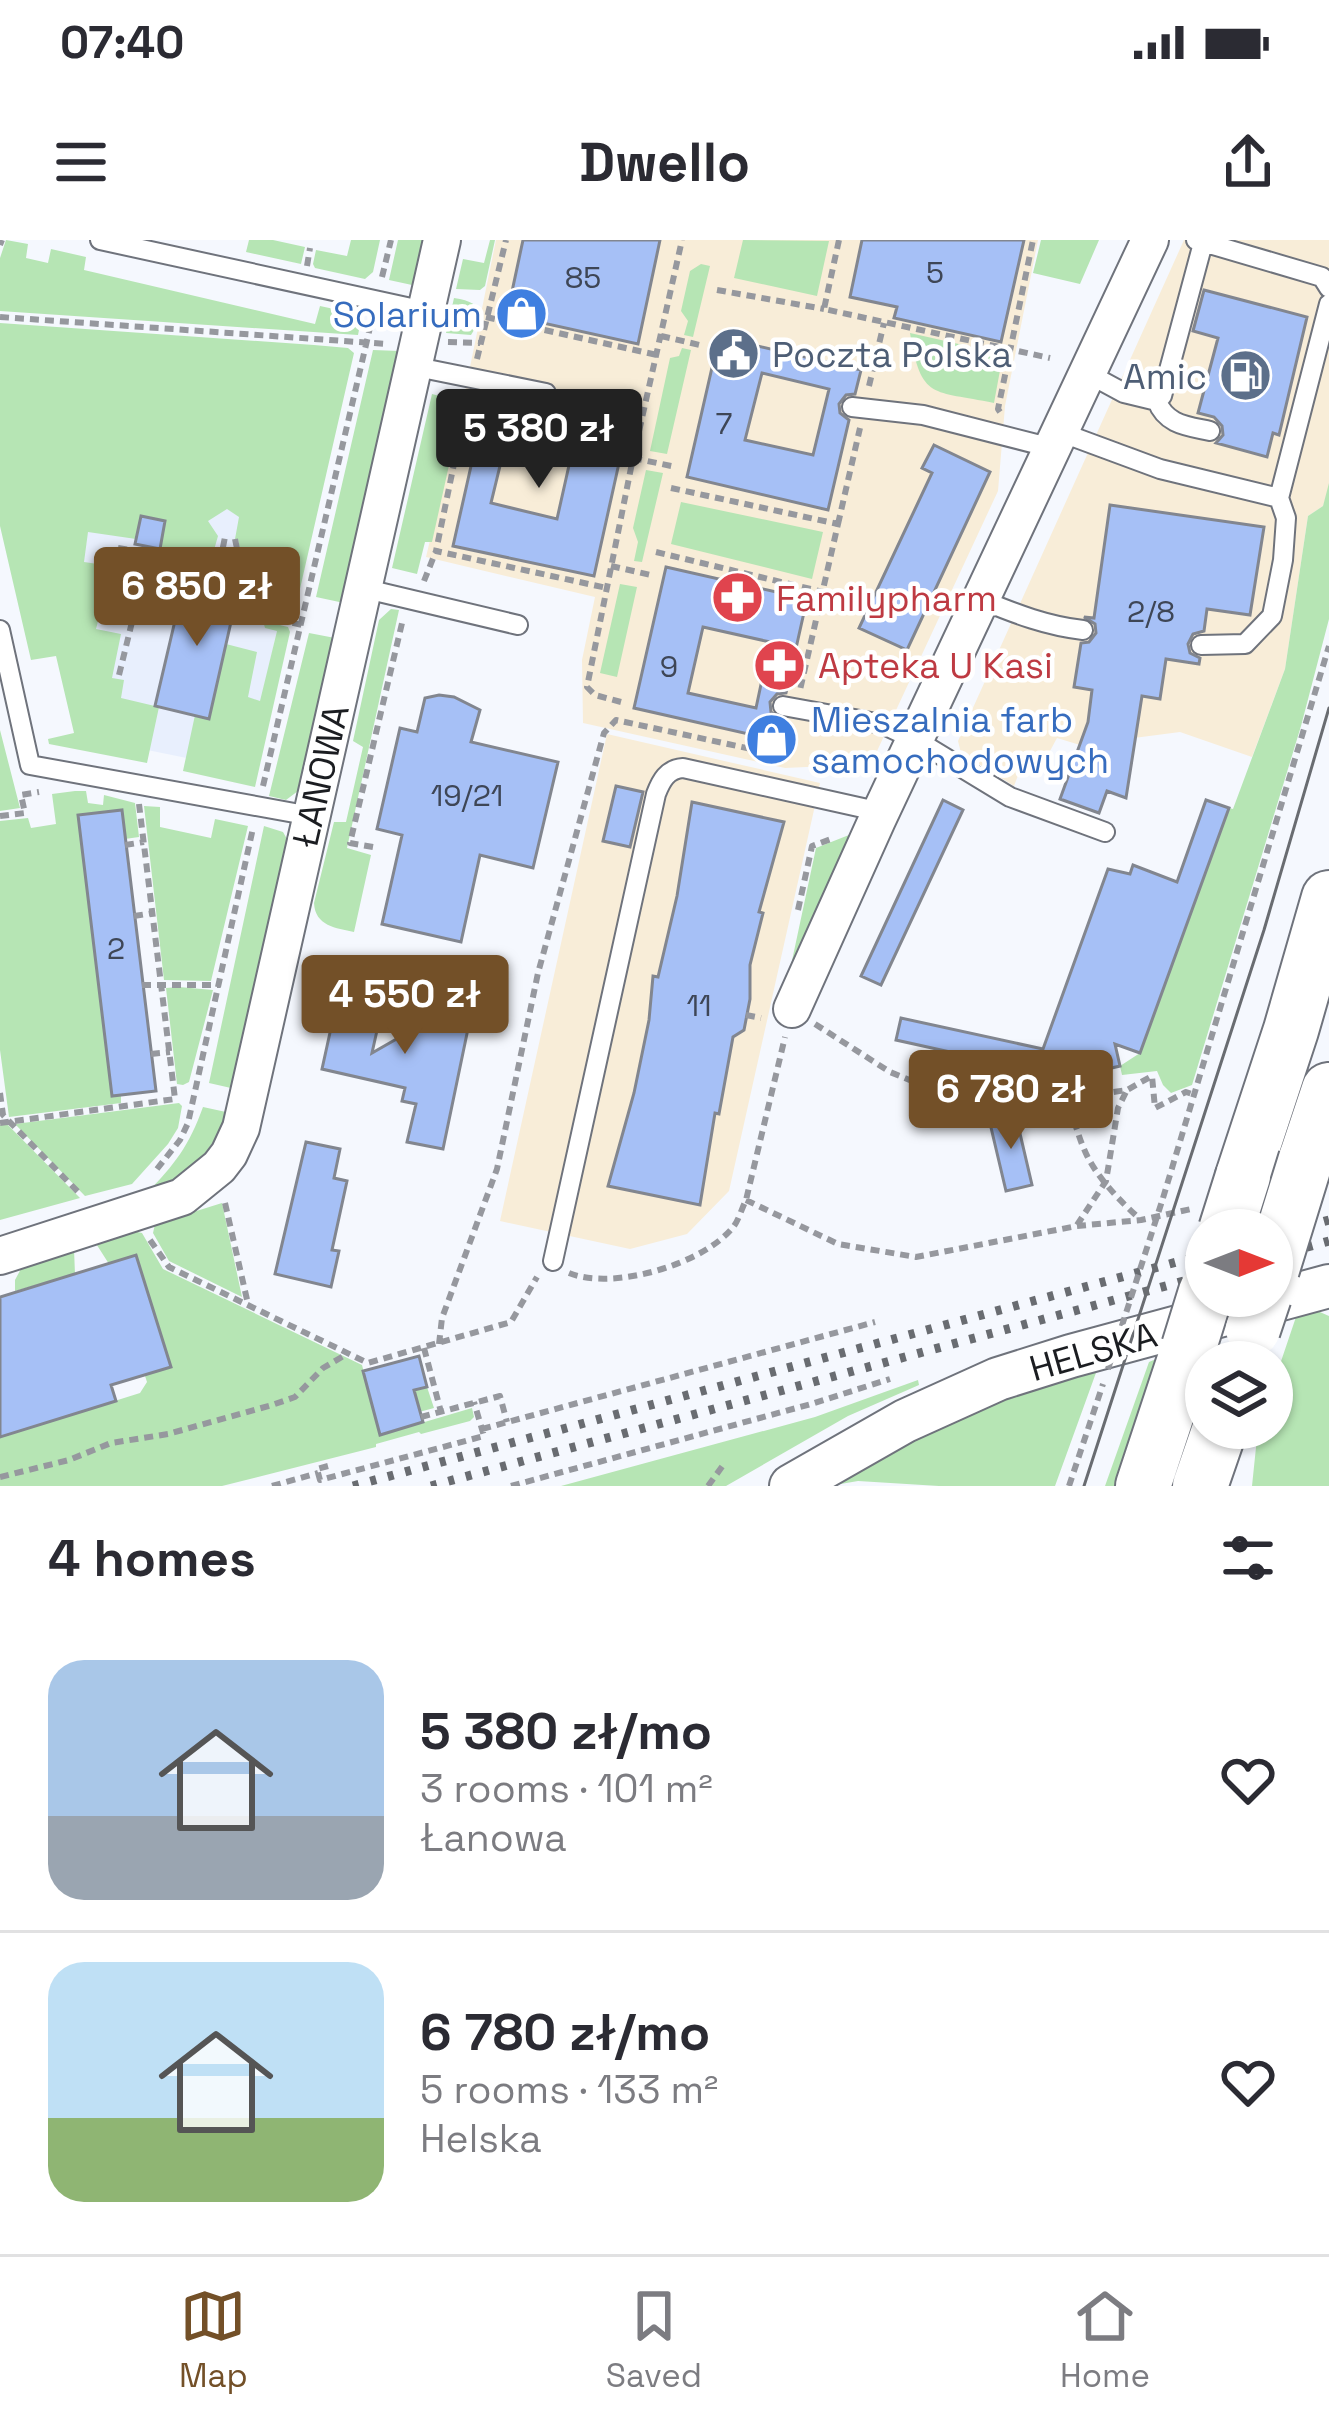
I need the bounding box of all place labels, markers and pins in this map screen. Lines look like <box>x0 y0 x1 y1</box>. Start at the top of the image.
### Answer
shop icon: Solarium <box>493 286 549 342</box>
place label: Solarium <box>333 292 482 338</box>
public building icon: Poczta Polska <box>705 326 761 382</box>
place label: Poczta Polska <box>772 332 1012 378</box>
fuel station icon: Amic <box>1218 348 1274 404</box>
place label: Amic <box>1123 354 1207 400</box>
pin: 5 380 zł <box>415 389 663 491</box>
pin: 6 850 zł <box>73 547 321 649</box>
pharmacy icon: Familypharm <box>709 570 765 626</box>
place label: Familypharm <box>776 576 997 622</box>
pharmacy icon: Apteka U Kasi <box>751 637 807 693</box>
place label: Apteka U Kasi <box>818 643 1053 689</box>
place label: Mieszalnia farb samochodowych <box>811 697 1109 784</box>
shop icon: Mieszalnia farb samochodowych <box>744 712 800 768</box>
pin: 4 550 zł <box>281 955 529 1057</box>
pin: 6 780 zł <box>887 1050 1135 1152</box>

